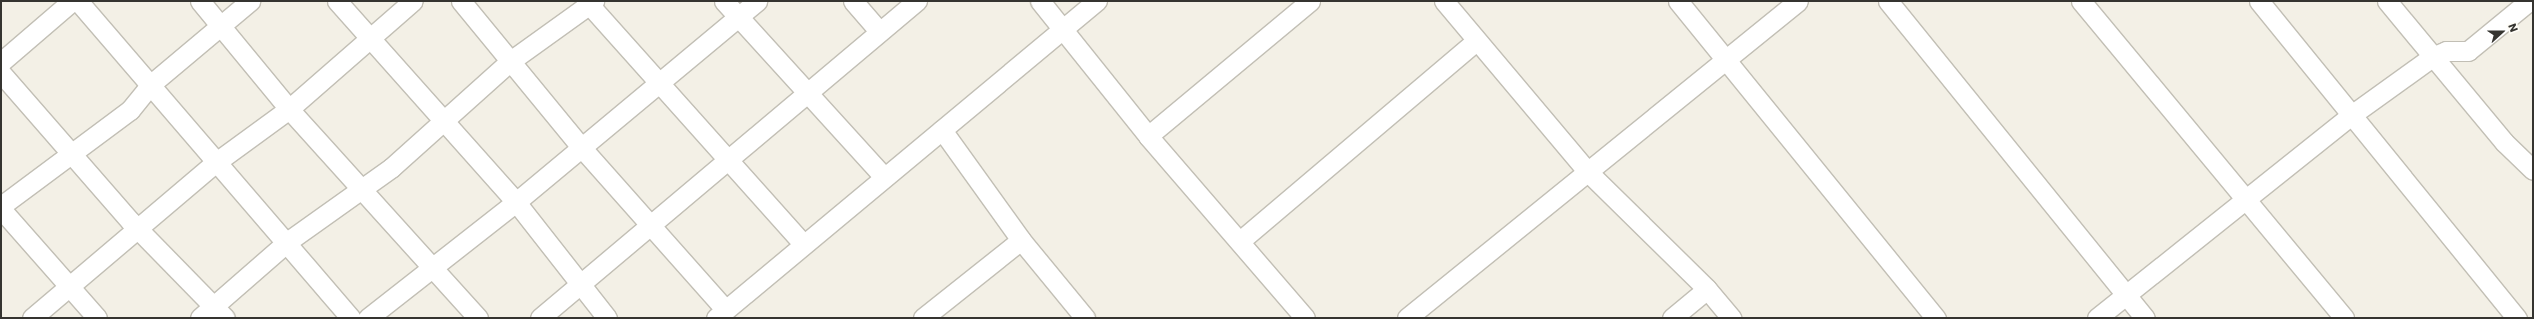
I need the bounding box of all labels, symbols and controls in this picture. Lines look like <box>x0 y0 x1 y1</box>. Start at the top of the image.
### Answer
north arrow <box>2482 12 2522 52</box>
text: N <box>2504 21 2522 34</box>

